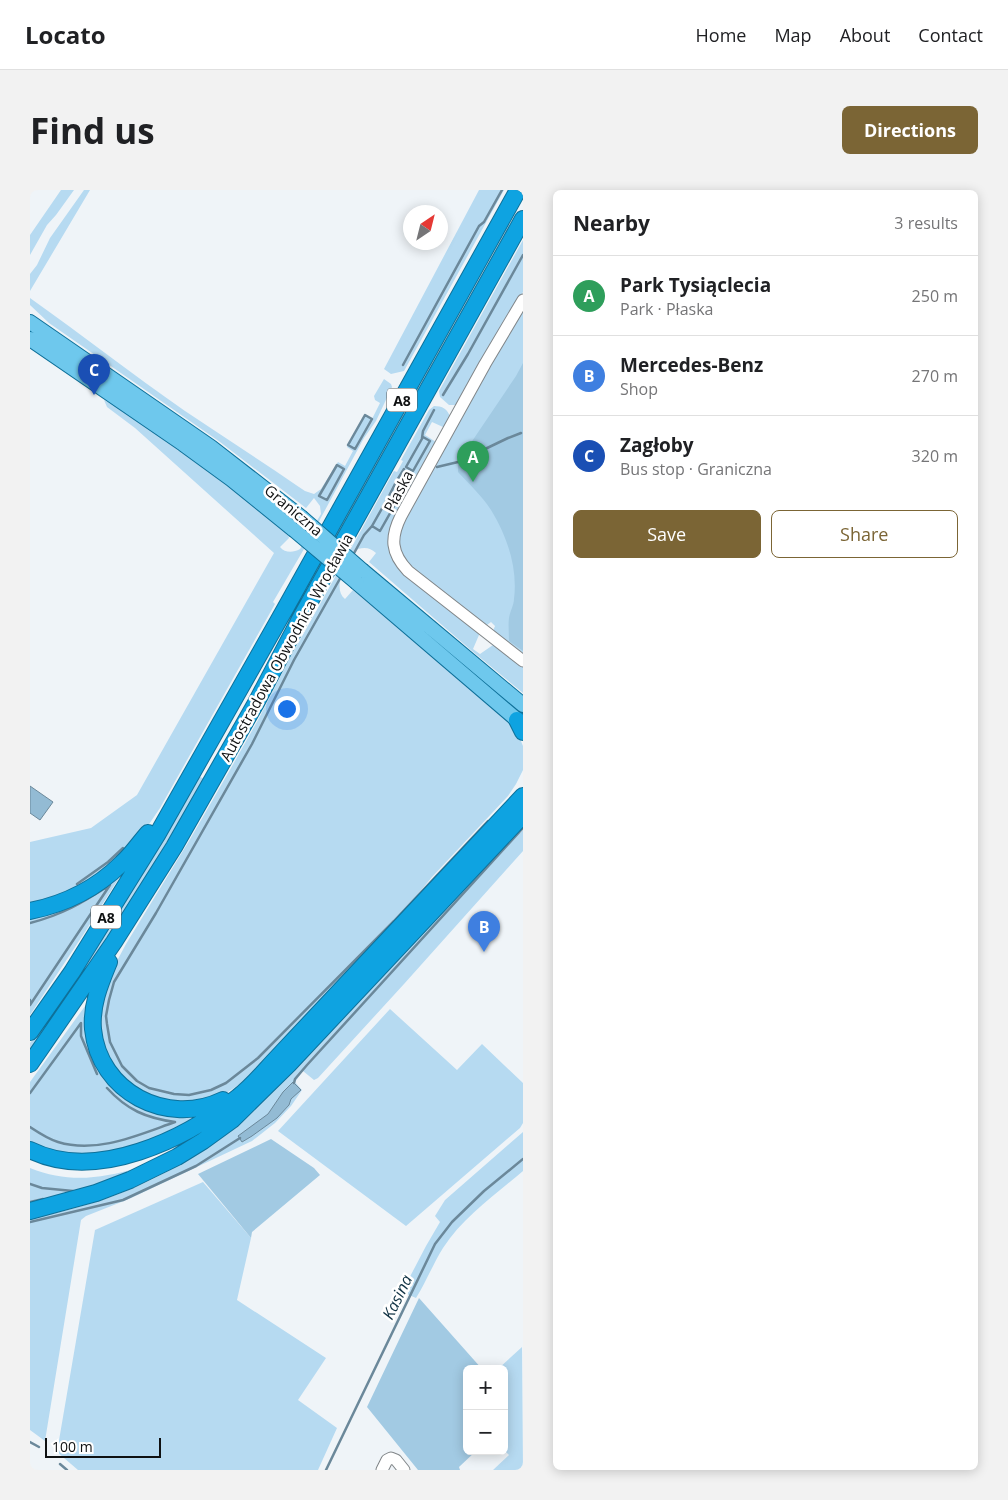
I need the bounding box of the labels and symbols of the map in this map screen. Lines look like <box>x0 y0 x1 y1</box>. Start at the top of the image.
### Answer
north arrow <box>403 205 448 250</box>
pin: C <box>78 354 110 395</box>
road number: A8 <box>387 388 417 412</box>
pin: A <box>457 441 489 482</box>
street label: Płaska <box>379 467 417 515</box>
street label: Graniczna <box>261 480 327 540</box>
street label: Autostradowa Obwodnica Wrocławia <box>215 530 357 764</box>
your location <box>274 696 300 722</box>
road number: A8 <box>91 906 121 929</box>
pin: B <box>468 911 500 952</box>
water label: Kasina <box>377 1271 417 1323</box>
scale bar <box>45 1435 161 1458</box>

